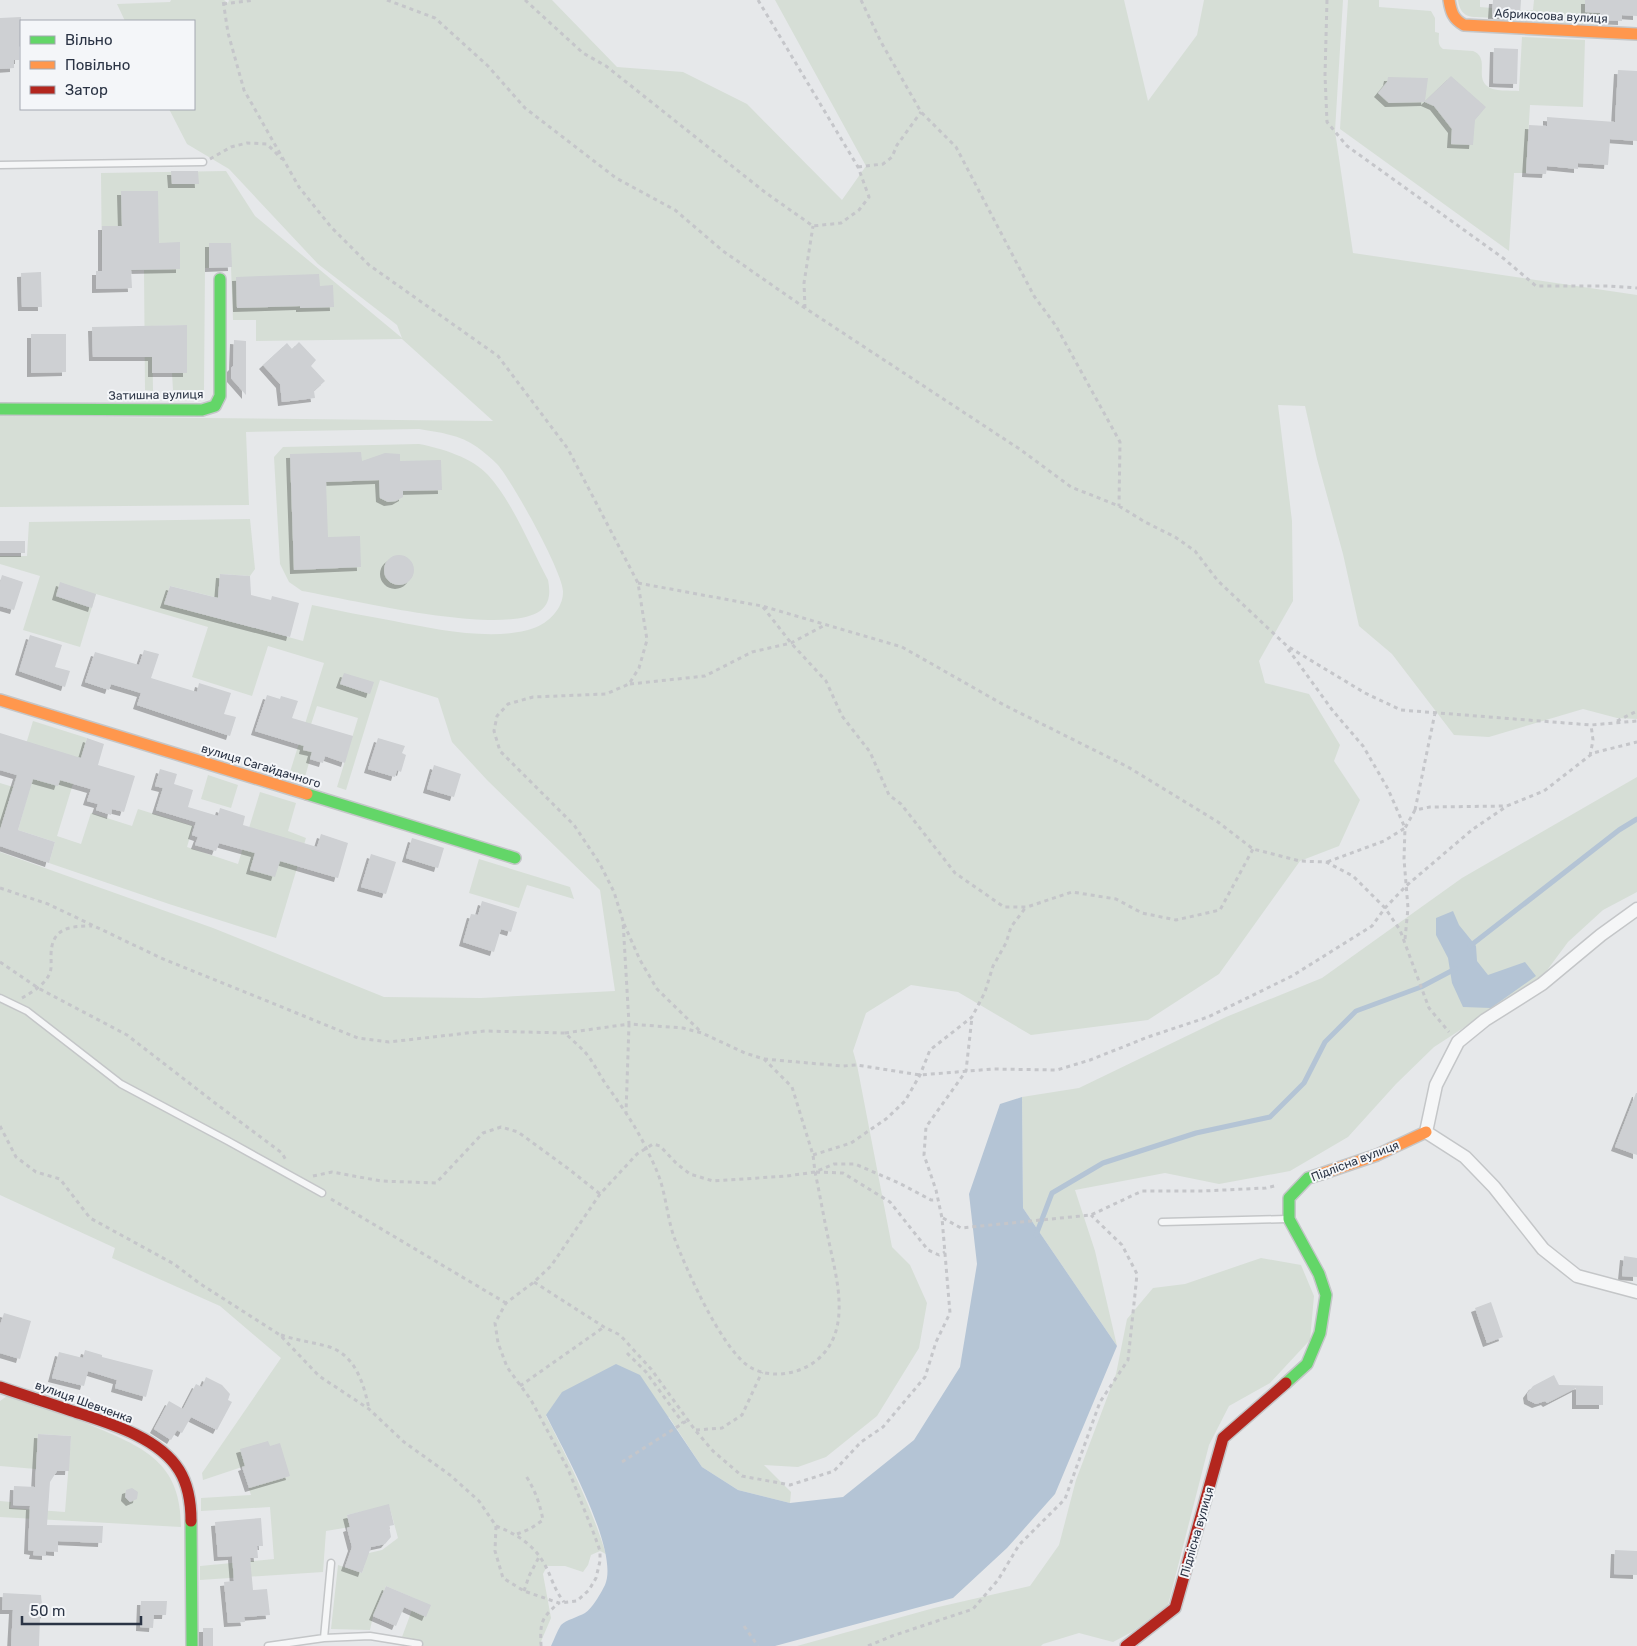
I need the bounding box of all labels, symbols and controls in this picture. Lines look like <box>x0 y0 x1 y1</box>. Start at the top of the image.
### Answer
street label: Абрикосова вулиця <box>1494 6 1608 26</box>
legend <box>20 20 195 110</box>
text: Вільно <box>65 31 113 49</box>
text: Повільно <box>65 56 130 74</box>
text: Затор <box>65 81 108 99</box>
street label: Затишна вулиця <box>108 387 204 403</box>
street label: вулиця Сагайдачного <box>199 741 323 791</box>
street label: Підлісна вулиця <box>1309 1138 1401 1184</box>
street label: вулиця Шевченка <box>33 1378 135 1426</box>
street label: Підлісна вулиця <box>1177 1485 1217 1579</box>
scale bar <box>22 1594 141 1626</box>
text: 50 m <box>30 1602 65 1620</box>

